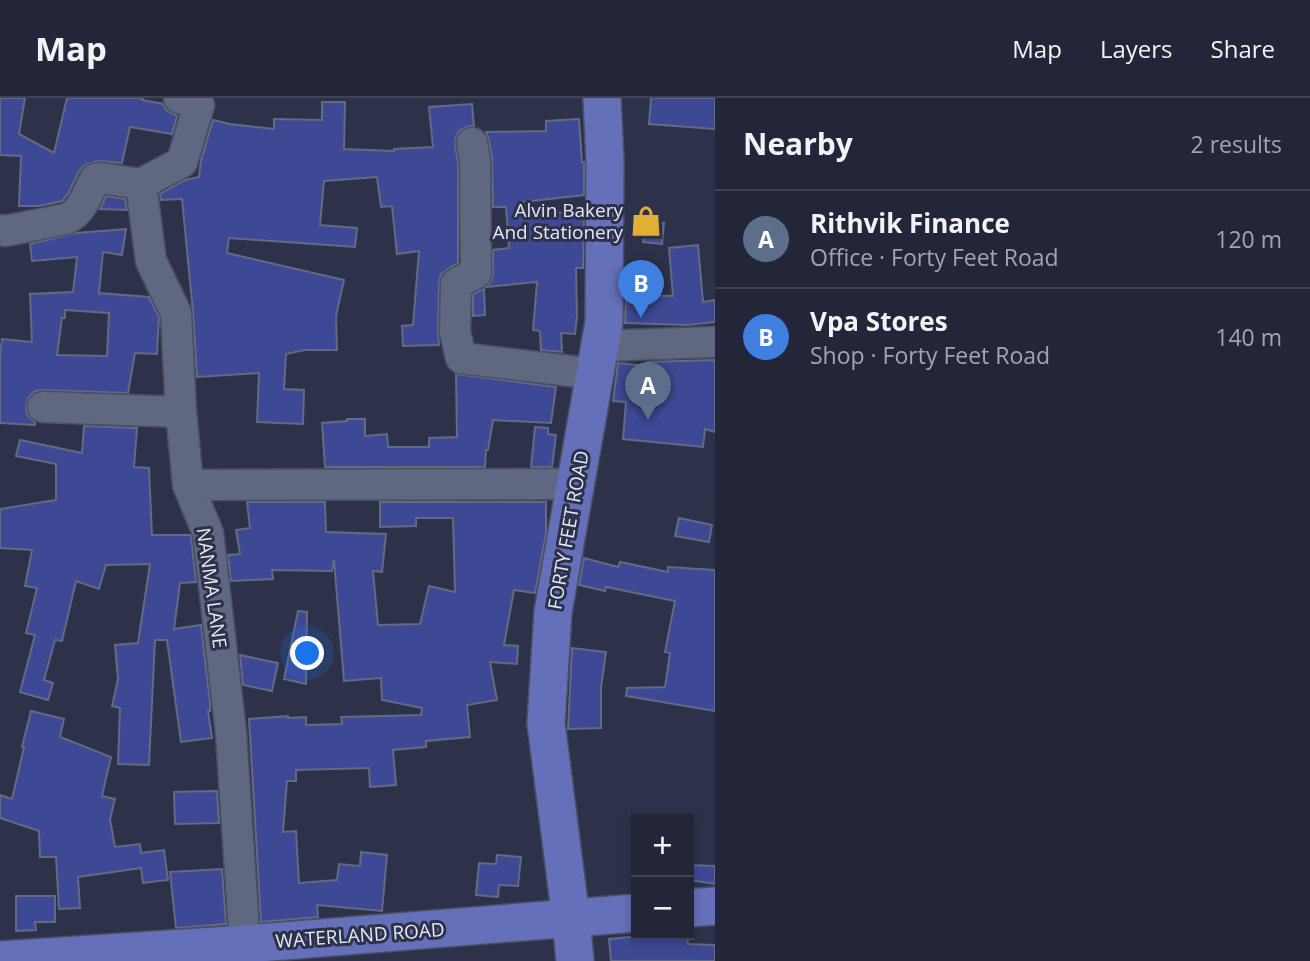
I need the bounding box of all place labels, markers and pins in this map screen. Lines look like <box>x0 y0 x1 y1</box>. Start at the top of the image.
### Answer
place label: Alvin Bakery And Stationery <box>492 197 623 245</box>
shop icon: Alvin Bakery And Stationery <box>629 204 663 238</box>
pin: B <box>618 260 664 318</box>
pin: A <box>625 362 671 420</box>

